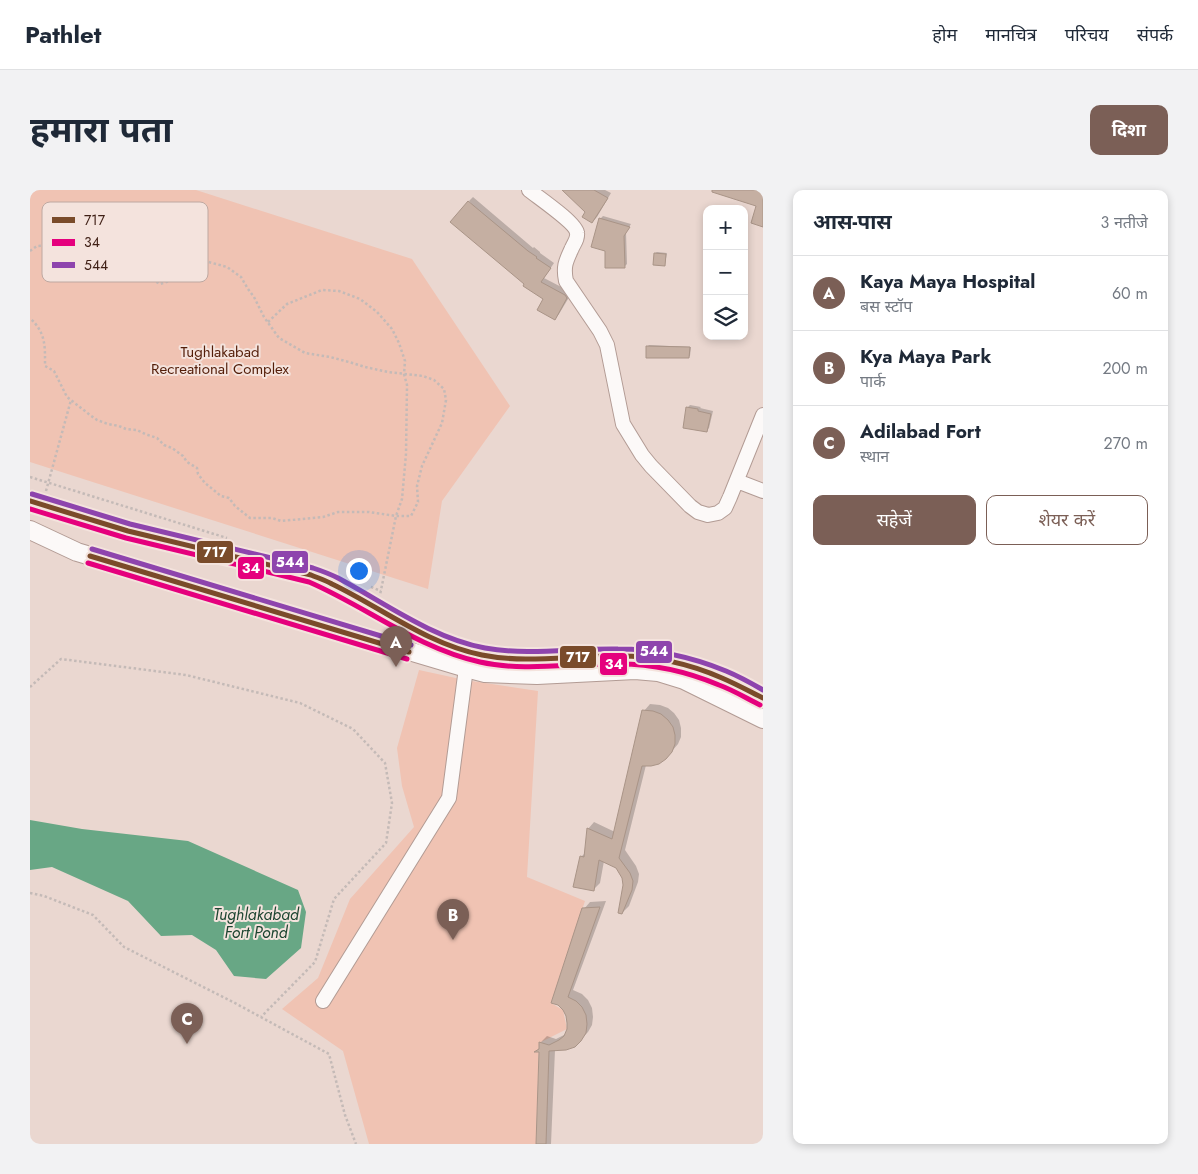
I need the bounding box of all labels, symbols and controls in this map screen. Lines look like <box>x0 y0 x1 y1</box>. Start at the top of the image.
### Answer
text: Pathlet <box>25 17 101 52</box>
text: होम <box>932 22 957 48</box>
text: मानचित्र <box>985 22 1037 48</box>
text: परिचय <box>1065 22 1109 48</box>
text: संपर्क <box>1137 22 1173 48</box>
text: हमारा पता <box>30 105 173 155</box>
button: दिशा <box>1090 105 1168 155</box>
legend <box>42 202 208 282</box>
map controls <box>703 205 748 340</box>
button: + <box>703 205 748 250</box>
text: आस-पास <box>813 207 892 237</box>
text: 717 <box>84 210 106 230</box>
text: 3 नतीजे <box>1100 211 1148 234</box>
text: 34 <box>84 232 100 252</box>
button: − <box>703 250 748 295</box>
text: 544 <box>84 255 108 275</box>
text: Kaya Maya Hospital <box>860 268 1035 295</box>
text: A <box>823 282 835 305</box>
text: 60 m <box>1112 282 1148 305</box>
button: layers <box>703 295 748 340</box>
text: बस स्टॉप <box>860 295 912 318</box>
park label: Tughlakabad Recreational Complex <box>151 341 290 380</box>
text: Kya Maya Park <box>860 343 991 370</box>
text: B <box>824 357 834 380</box>
text: 200 m <box>1102 357 1148 380</box>
text: पार्क <box>860 370 886 393</box>
text: Adilabad Fort <box>860 418 981 445</box>
text: C <box>823 432 835 455</box>
text: 270 m <box>1104 432 1148 455</box>
text: स्थान <box>860 445 889 468</box>
button: सहेजें <box>813 495 976 545</box>
button: शेयर करें <box>986 495 1148 545</box>
line badge: 717 <box>196 540 234 564</box>
text: 717 <box>203 542 228 562</box>
line badge: 544 <box>271 550 309 574</box>
text: 544 <box>276 552 305 572</box>
line badge: 34 <box>237 556 265 580</box>
text: 34 <box>242 558 260 578</box>
your location <box>346 558 372 584</box>
pin: A <box>380 626 412 667</box>
line badge: 544 <box>635 640 673 664</box>
text: 544 <box>640 641 669 661</box>
line badge: 717 <box>559 645 597 669</box>
text: 717 <box>566 647 591 667</box>
line badge: 34 <box>599 652 628 676</box>
text: 34 <box>605 654 623 674</box>
pin: B <box>437 899 469 940</box>
water label: Tughlakabad Fort Pond <box>213 903 300 944</box>
pin: C <box>171 1003 203 1044</box>

